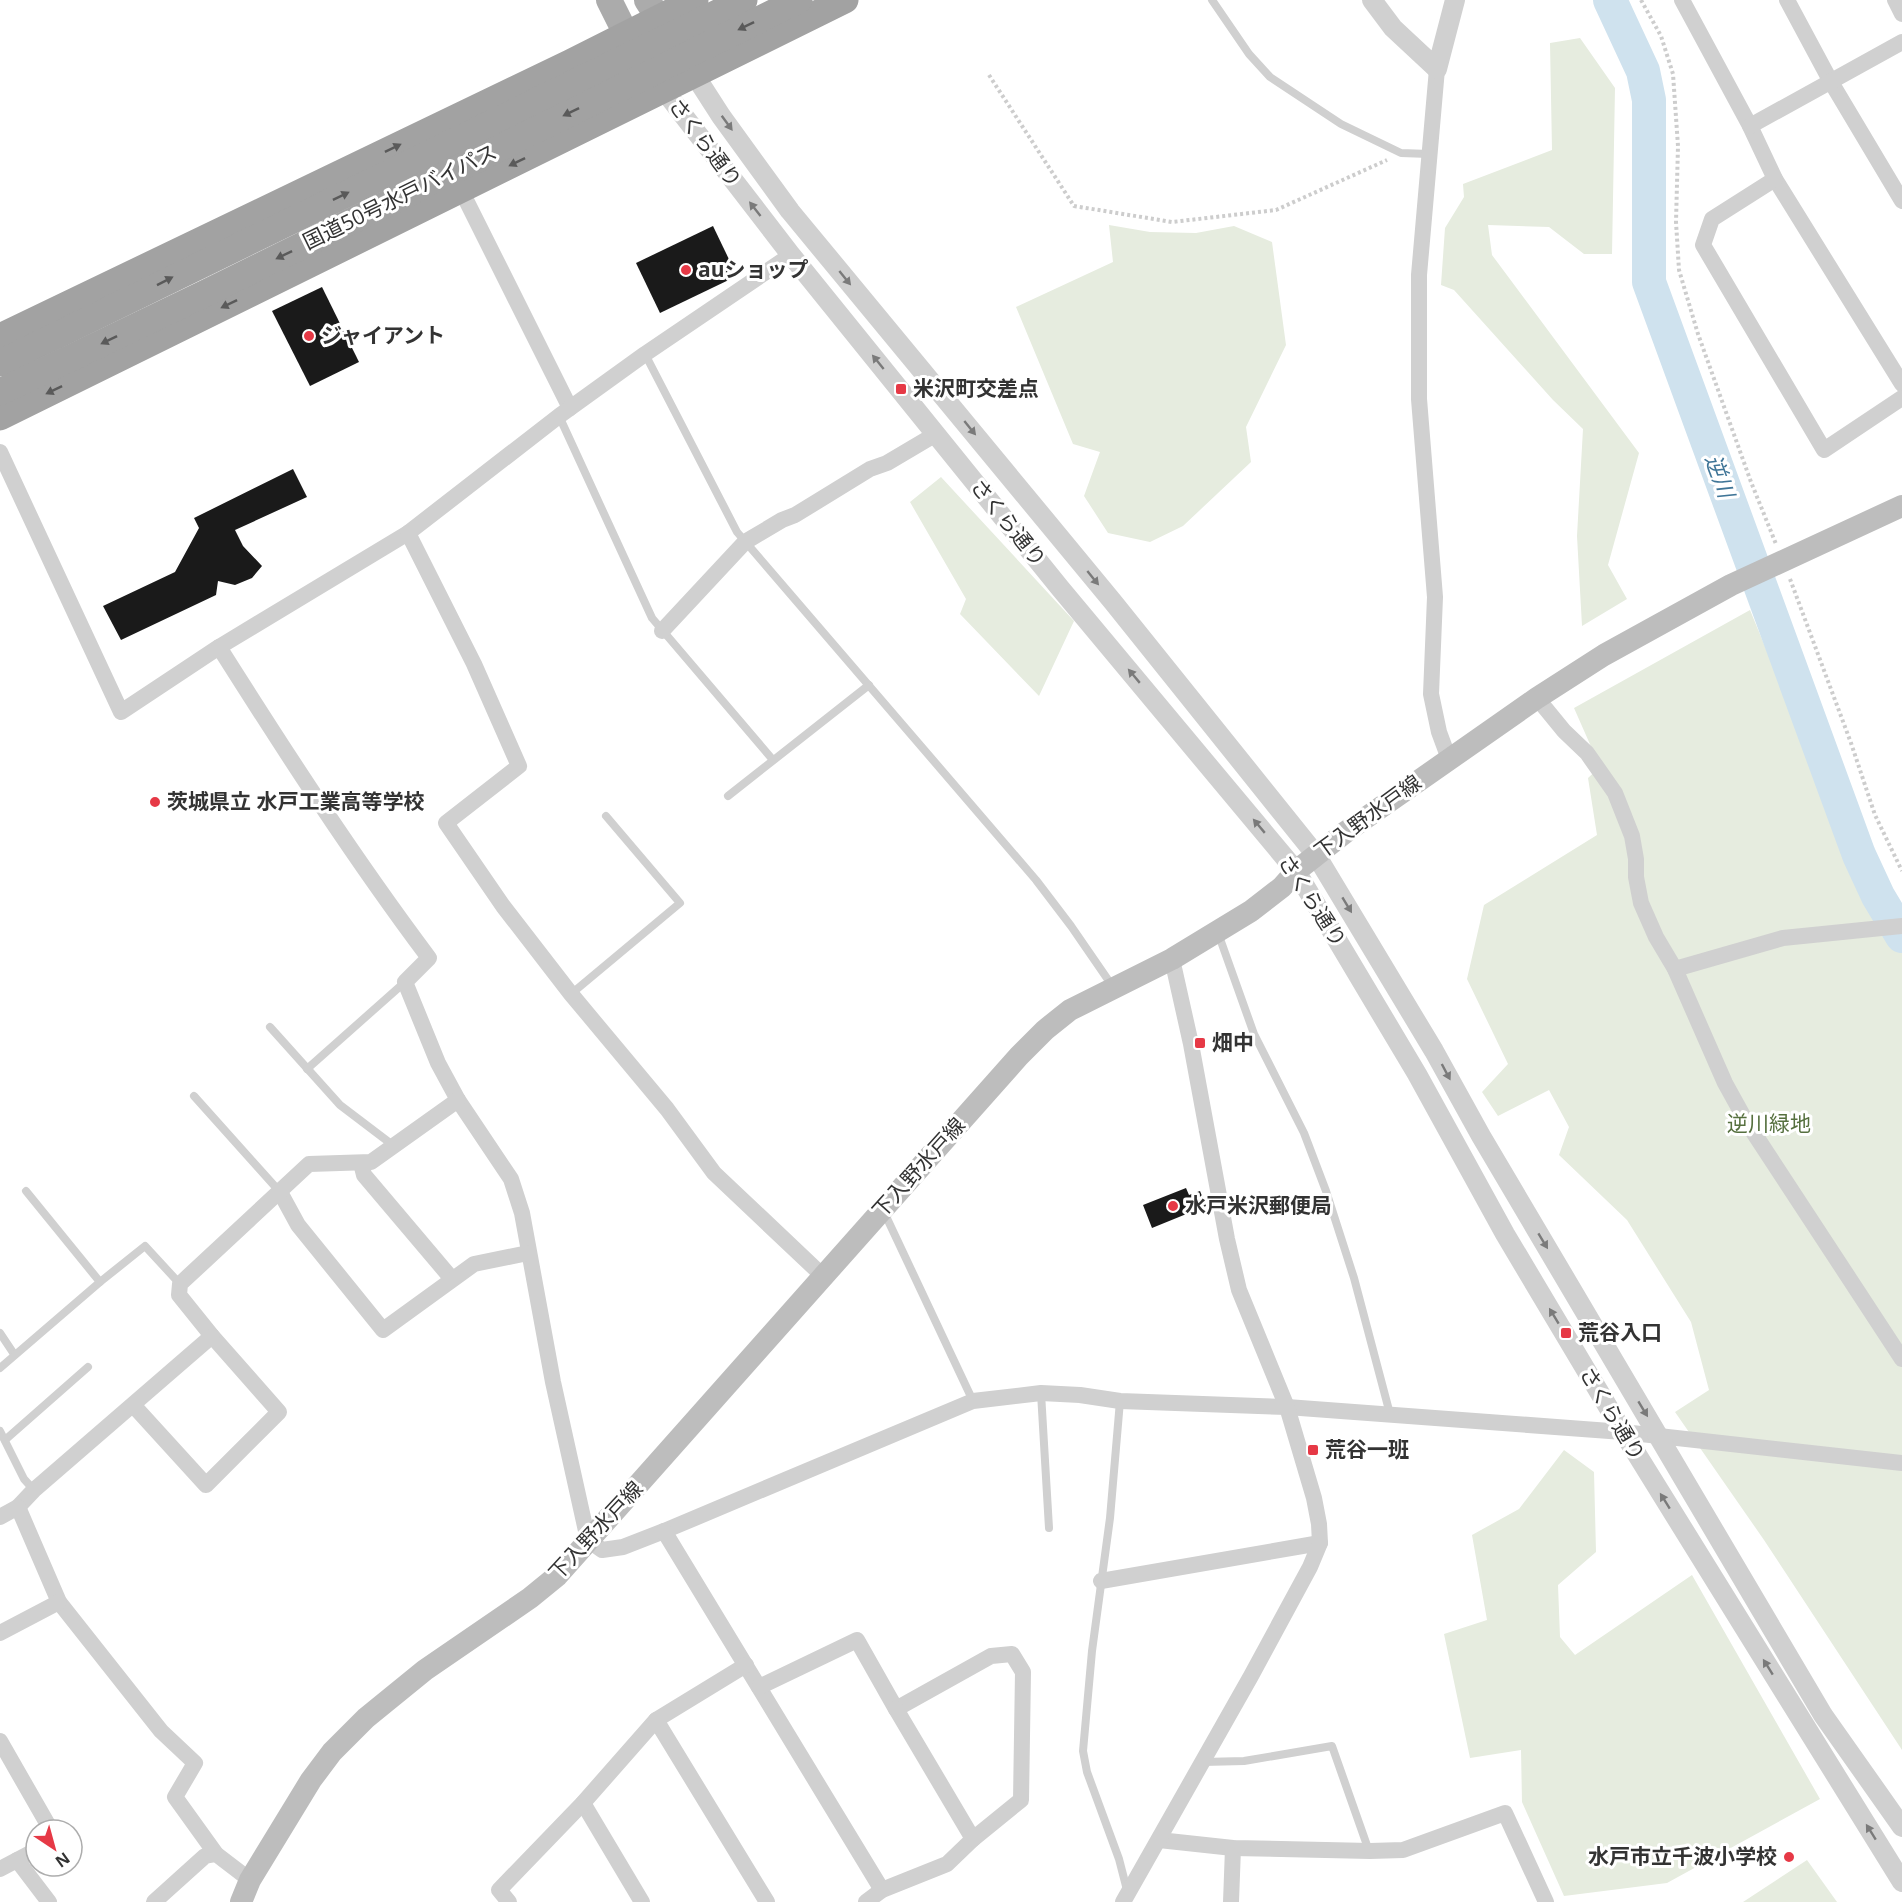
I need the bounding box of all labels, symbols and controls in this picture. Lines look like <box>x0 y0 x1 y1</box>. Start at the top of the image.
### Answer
one-way arrow <box>738 21 755 31</box>
street label: さくら通り <box>663 92 749 193</box>
one-way arrow <box>563 108 580 117</box>
one-way arrow <box>721 114 733 130</box>
street label: 国道50号水戸バイパス <box>298 137 501 255</box>
one-way arrow <box>385 144 402 153</box>
one-way arrow <box>508 156 526 166</box>
one-way arrow <box>332 191 349 200</box>
one-way arrow <box>749 201 762 217</box>
one-way arrow <box>275 250 292 259</box>
place label: auショップ <box>698 255 809 283</box>
marker: auショップ <box>679 263 693 277</box>
one-way arrow <box>838 270 851 285</box>
one-way arrow <box>157 277 174 286</box>
one-way arrow <box>221 299 238 309</box>
place label: ジャイアント <box>321 321 445 349</box>
marker: ジャイアント <box>302 329 316 343</box>
one-way arrow <box>100 336 117 345</box>
one-way arrow <box>872 355 884 370</box>
place label: 米沢町交差点 <box>913 374 1039 402</box>
marker: 米沢町交差点 <box>894 382 908 396</box>
one-way arrow <box>46 386 63 395</box>
one-way arrow <box>963 420 975 435</box>
water label: 逆川 <box>1699 450 1743 503</box>
street label: さくら通り <box>965 473 1053 572</box>
one-way arrow <box>1087 571 1099 586</box>
one-way arrow <box>1128 669 1141 684</box>
street label: 下入野水戸線 <box>1308 768 1427 865</box>
place label: 茨城県立 水戸工業高等学校 <box>167 787 424 815</box>
marker: 茨城県立 水戸工業高等学校 <box>148 795 162 809</box>
one-way arrow <box>1253 819 1266 834</box>
street label: さくら通り <box>1273 849 1353 952</box>
one-way arrow <box>1341 897 1352 913</box>
place label: 畑中 <box>1212 1028 1254 1056</box>
marker: 畑中 <box>1193 1036 1207 1050</box>
one-way arrow <box>1441 1064 1451 1081</box>
park label: 逆川緑地 <box>1727 1109 1811 1137</box>
street label: 下入野水戸線 <box>866 1111 971 1224</box>
place label: 水戸米沢郵便局 <box>1185 1191 1332 1219</box>
marker: 水戸米沢郵便局 <box>1166 1199 1180 1213</box>
one-way arrow <box>1538 1233 1549 1249</box>
one-way arrow <box>1549 1307 1559 1324</box>
place label: 荒谷入口 <box>1578 1318 1662 1346</box>
marker: 荒谷入口 <box>1559 1326 1573 1340</box>
street label: さくら通り <box>1574 1361 1652 1466</box>
one-way arrow <box>1638 1401 1648 1418</box>
place label: 荒谷一班 <box>1325 1435 1409 1463</box>
marker: 荒谷一班 <box>1306 1443 1320 1457</box>
street label: 下入野水戸線 <box>542 1475 648 1586</box>
one-way arrow <box>1660 1493 1671 1509</box>
one-way arrow <box>1763 1659 1774 1675</box>
north arrow <box>24 1818 84 1878</box>
one-way arrow <box>1866 1824 1877 1840</box>
place label: 水戸市立千波小学校 <box>1588 1842 1777 1870</box>
text: N <box>51 1847 75 1873</box>
marker: 水戸市立千波小学校 <box>1782 1850 1796 1864</box>

